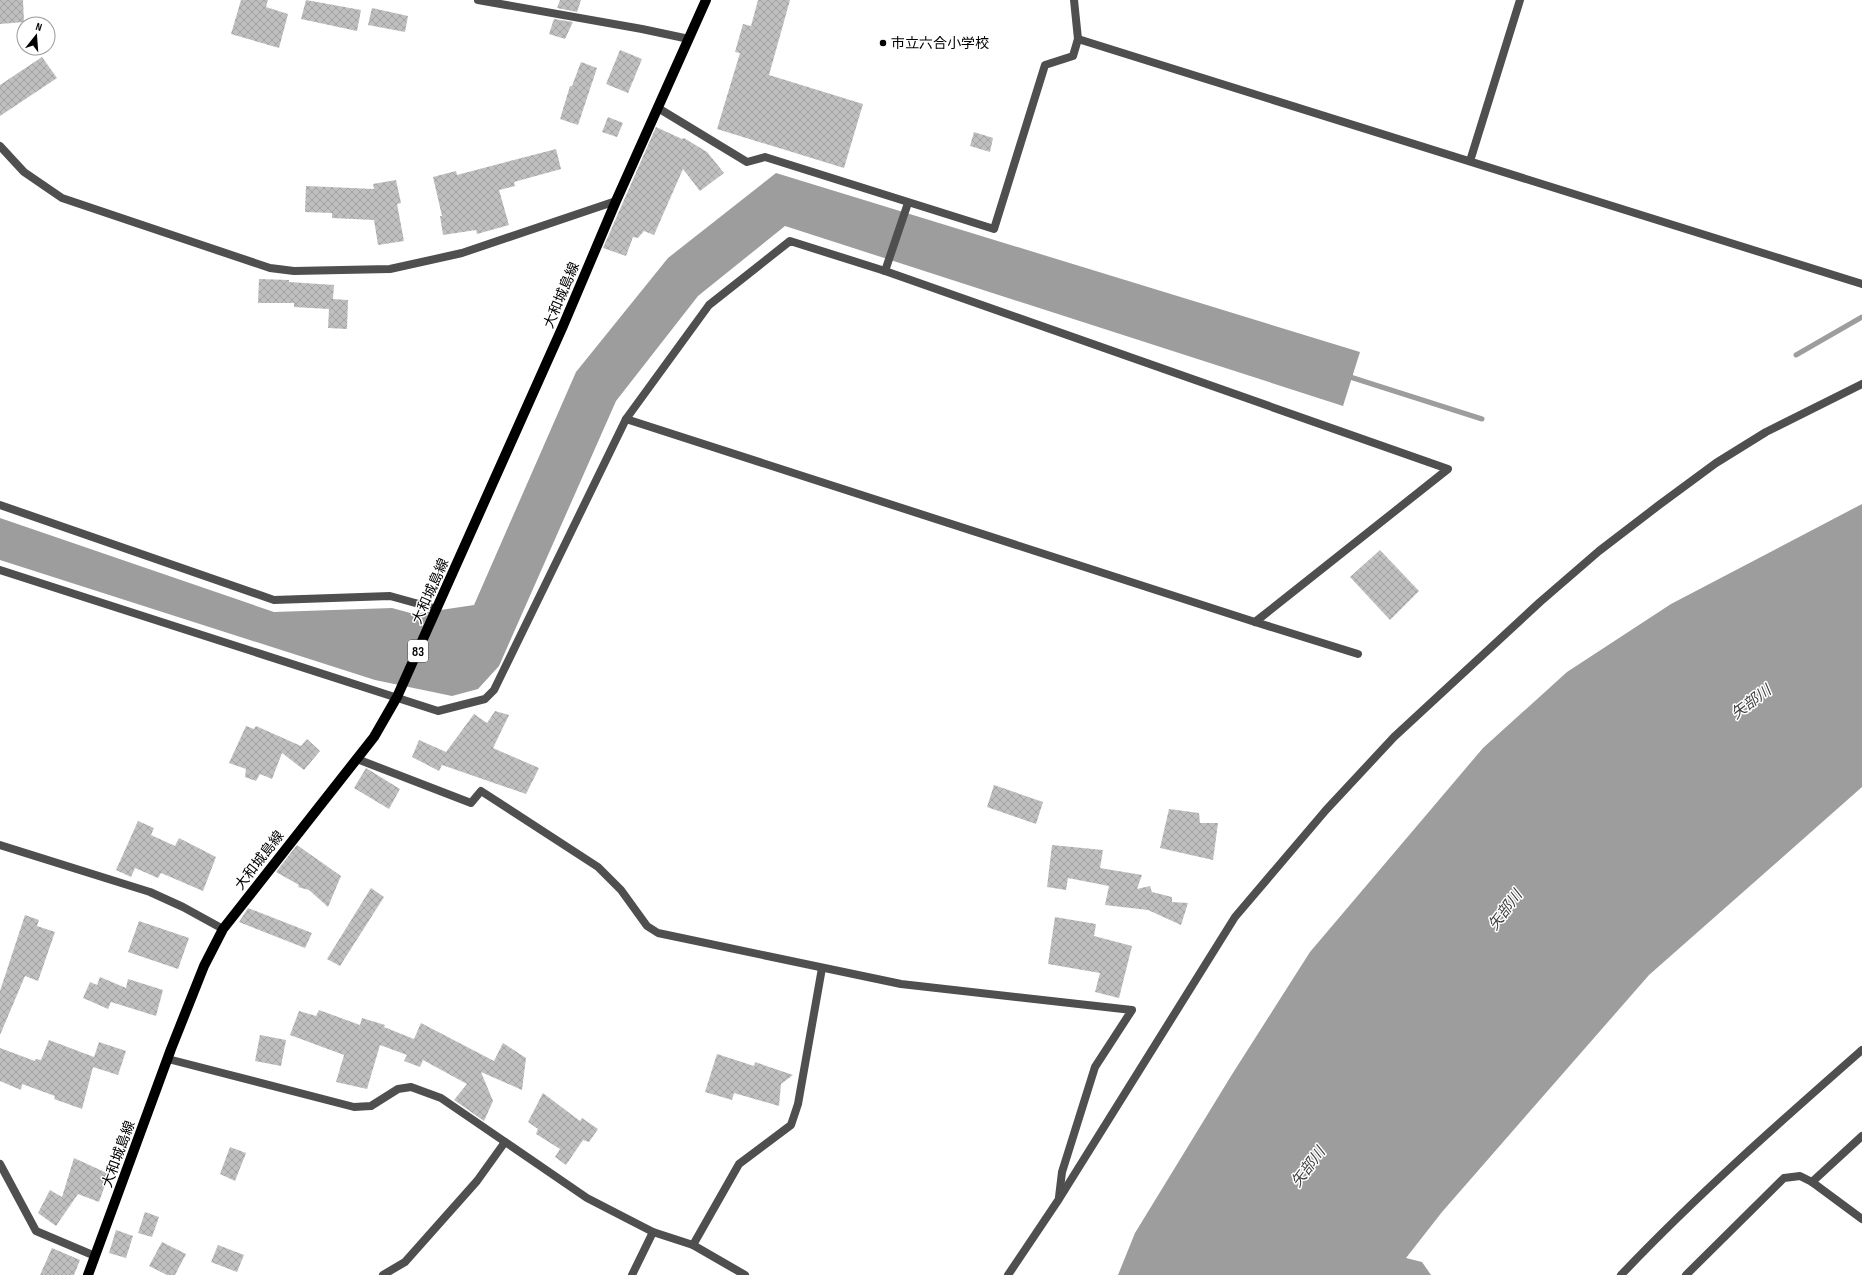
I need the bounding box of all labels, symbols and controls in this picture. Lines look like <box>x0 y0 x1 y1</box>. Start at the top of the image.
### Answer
north arrow <box>16 16 56 56</box>
text: N <box>34 20 44 34</box>
place label: 市立六合小学校 <box>891 35 989 52</box>
marker: 市立六合小学校 <box>878 38 888 48</box>
street label: 大和城島線 <box>540 260 583 331</box>
street label: 大和城島線 <box>408 556 452 627</box>
road number: 83 <box>408 640 428 662</box>
water label: 矢部川 <box>1728 680 1777 724</box>
street label: 大和城島線 <box>231 827 288 893</box>
water label: 矢部川 <box>1484 885 1528 934</box>
street label: 大和城島線 <box>99 1118 138 1190</box>
water label: 矢部川 <box>1287 1142 1331 1191</box>

